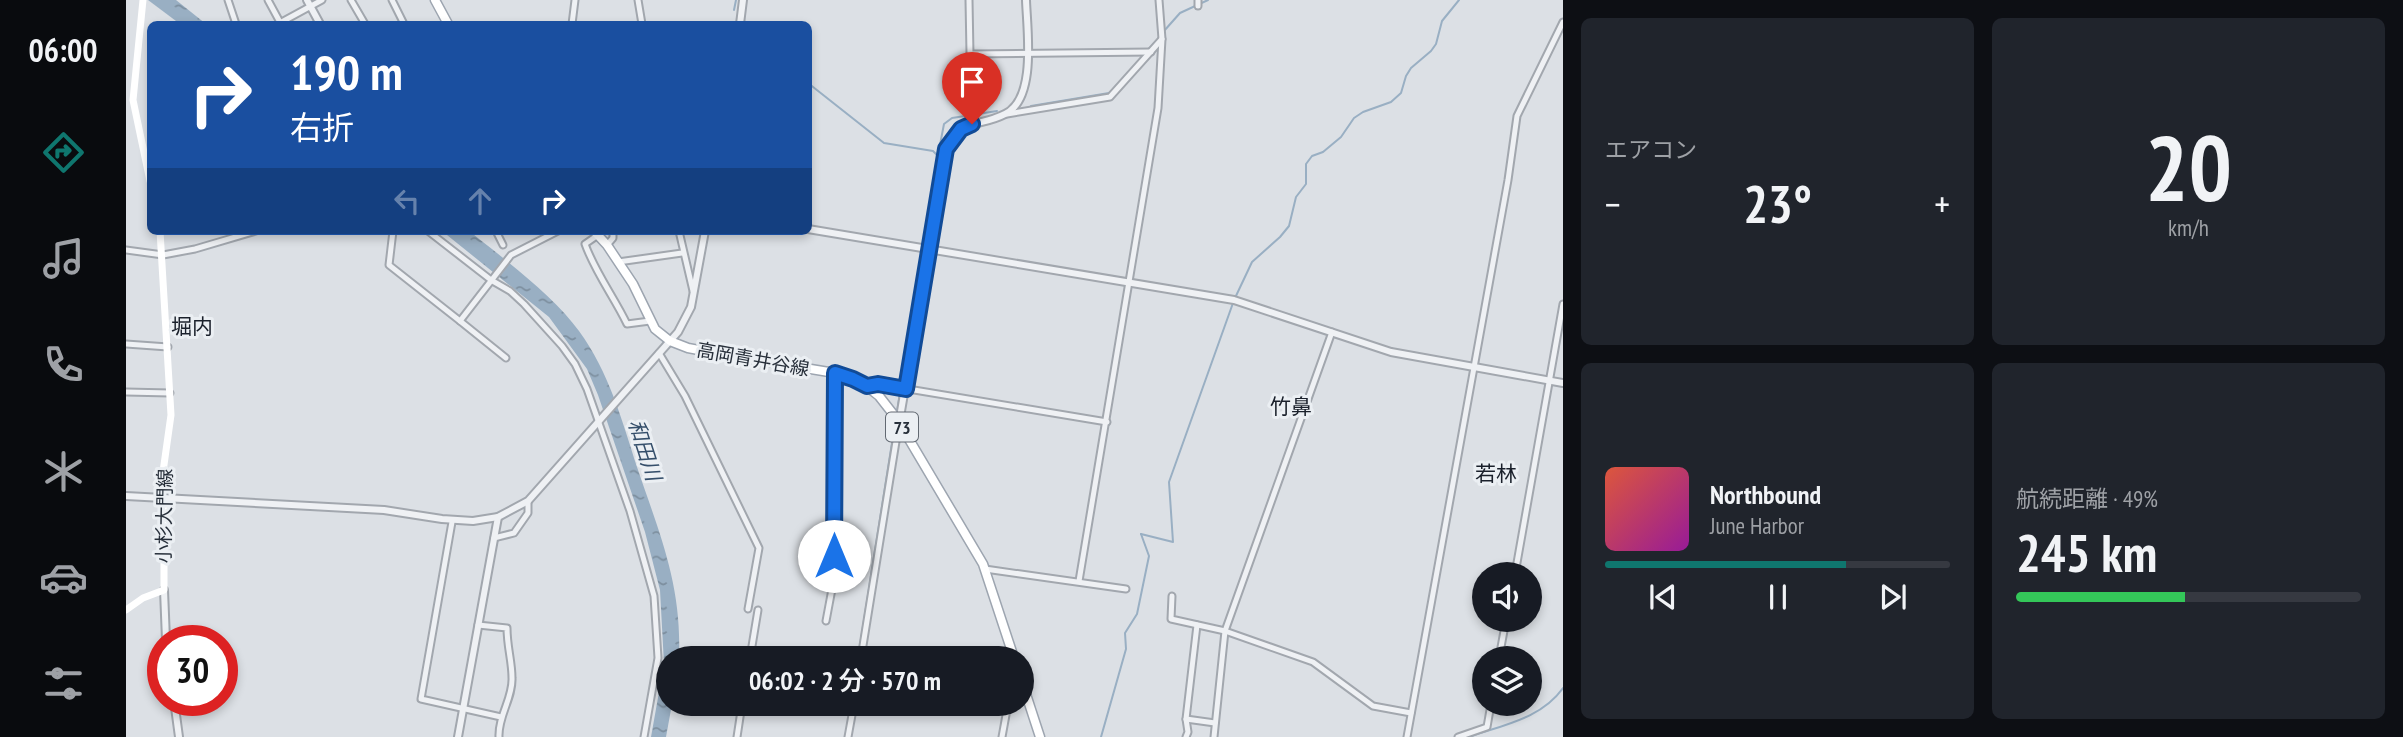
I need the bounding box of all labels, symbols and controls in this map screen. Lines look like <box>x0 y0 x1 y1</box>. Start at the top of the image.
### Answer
text: 06:00 <box>28 29 98 71</box>
text: 190 m <box>290 40 403 104</box>
icon: right <box>175 49 266 140</box>
pin <box>942 52 1002 124</box>
icon: arrive <box>953 63 991 101</box>
text: 右折 <box>290 106 354 148</box>
text: 20 <box>2145 108 2232 226</box>
icon: directions <box>39 128 88 177</box>
text: エアコン <box>1605 135 1697 164</box>
text: 23° <box>1743 170 1812 237</box>
text: − <box>1605 179 1621 228</box>
text: + <box>1934 179 1950 228</box>
icon: left <box>388 182 426 220</box>
icon: ahead <box>461 182 499 220</box>
icon: right <box>534 182 572 220</box>
text: km/h <box>2168 213 2209 242</box>
icon: music <box>39 234 88 283</box>
district label: 堀内 <box>171 313 213 340</box>
street label: 高岡青井谷線 <box>695 337 811 381</box>
icon: phone <box>39 340 88 389</box>
district label: 竹鼻 <box>1270 393 1312 420</box>
road number: 73 <box>886 412 918 442</box>
water label: 和田川 <box>622 416 668 486</box>
icon: climate <box>39 447 88 496</box>
district label: 若林 <box>1475 460 1517 487</box>
street label: 小杉大門線 <box>151 468 177 564</box>
text: Northbound <box>1710 478 1821 511</box>
text: 航続距離 · 49% <box>2016 484 2158 513</box>
text: June Harbor <box>1710 511 1804 540</box>
position arrow <box>797 519 871 593</box>
text: 245 km <box>2016 519 2157 586</box>
icon: car <box>39 553 88 602</box>
map controls <box>1472 562 1542 716</box>
button: sound <box>1472 562 1542 632</box>
icon: previous <box>1644 578 1682 616</box>
icon: pause <box>1759 578 1797 616</box>
icon: next <box>1874 578 1912 616</box>
speed limit sign: 30 <box>147 625 238 716</box>
button: layers <box>1472 646 1542 716</box>
icon: filters <box>39 659 88 708</box>
text: 06:02 · 2 分 · 570 m <box>749 664 941 697</box>

